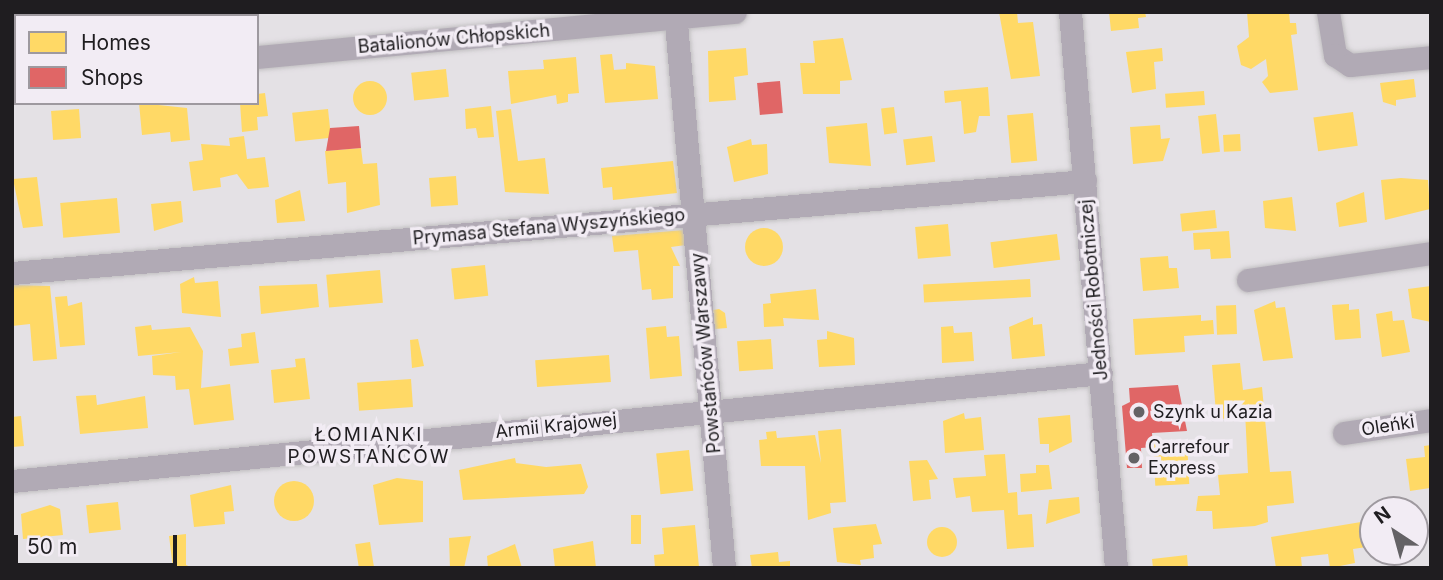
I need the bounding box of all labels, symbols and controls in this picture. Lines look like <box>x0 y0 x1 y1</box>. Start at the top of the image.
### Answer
legend <box>14 14 259 105</box>
street label: Batalionów Chłopskich <box>357 20 551 58</box>
text: Homes <box>81 30 151 55</box>
text: Shops <box>81 65 143 90</box>
street label: Jedności Robotniczej <box>1075 199 1113 381</box>
street label: Prymasa Stefana Wyszyńskiego <box>412 204 686 250</box>
street label: Powstańców Warszawy <box>686 252 726 454</box>
place label: Szynk u Kazia <box>1153 401 1272 423</box>
marker: Szynk u Kazia <box>1131 404 1147 420</box>
street label: Armii Krajowej <box>494 409 618 443</box>
street label: Oleńki <box>1360 411 1416 441</box>
district label: ŁOMIANKI POWSTAŃCÓW <box>289 424 449 468</box>
place label: Carrefour Express <box>1148 437 1230 480</box>
marker: Carrefour Express <box>1126 450 1142 466</box>
north arrow <box>1359 496 1429 566</box>
text: N <box>1370 502 1395 529</box>
scale bar <box>18 520 180 564</box>
text: 50 m <box>27 534 77 559</box>

